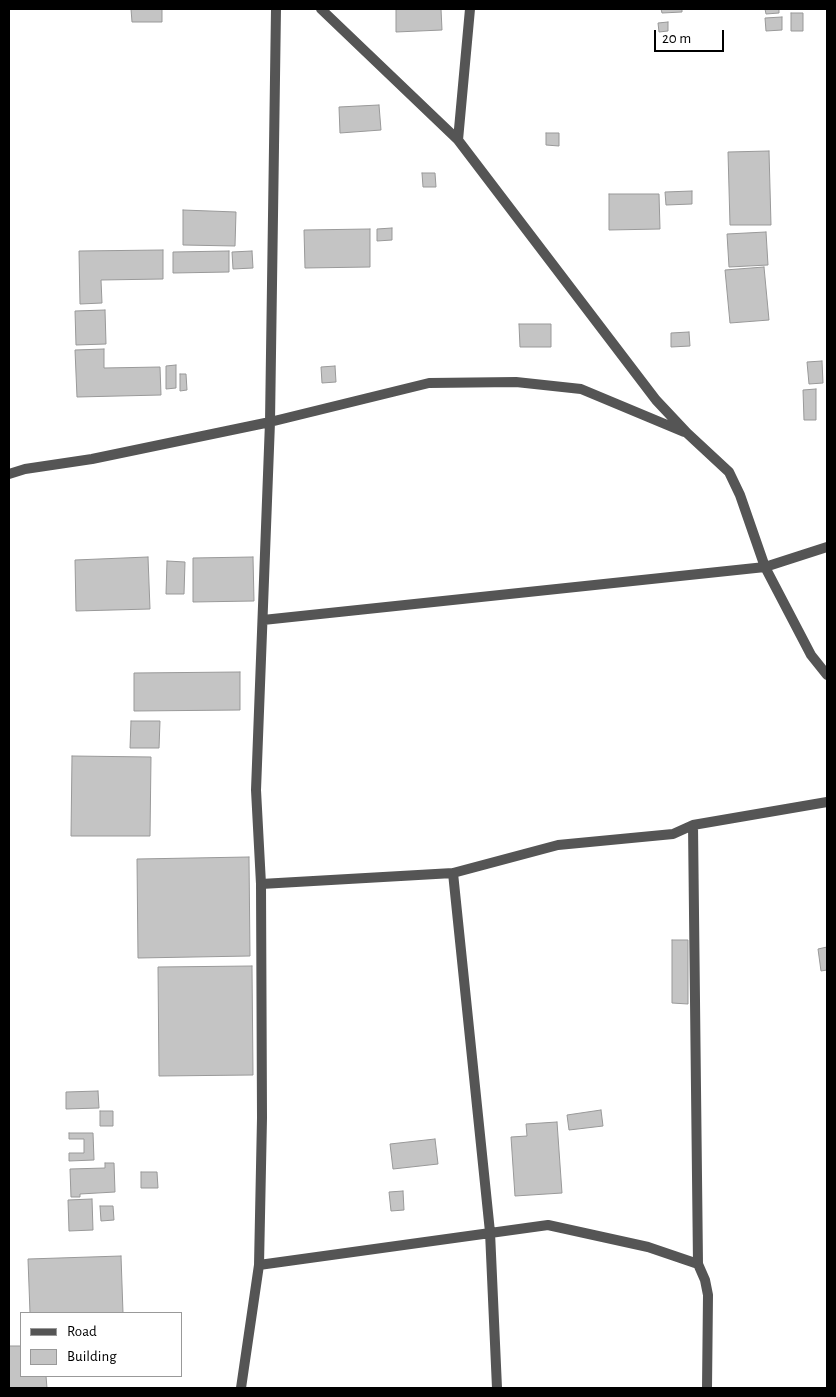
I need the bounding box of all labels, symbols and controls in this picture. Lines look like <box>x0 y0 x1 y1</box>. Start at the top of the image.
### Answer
scale bar <box>656 20 726 52</box>
text: 20 m <box>662 31 691 46</box>
legend <box>20 1312 182 1377</box>
text: Road <box>67 1324 97 1339</box>
text: Building <box>67 1349 117 1364</box>

